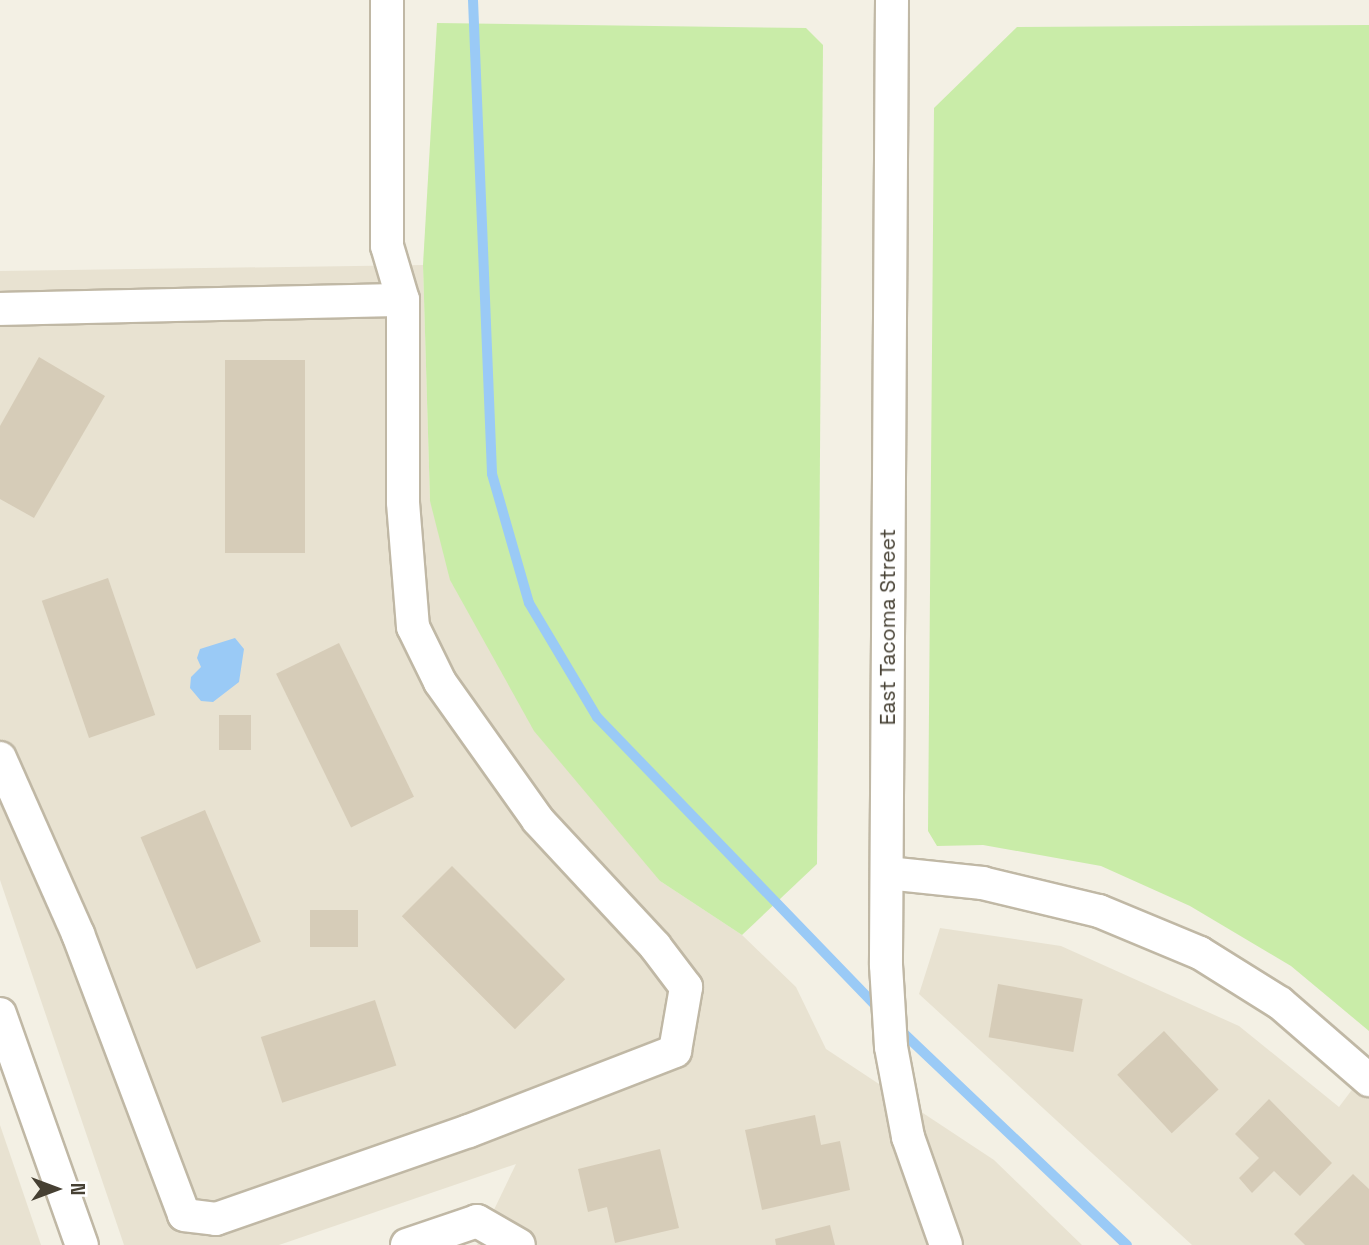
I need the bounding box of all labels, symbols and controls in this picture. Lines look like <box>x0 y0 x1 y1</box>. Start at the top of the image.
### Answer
street label: East Tacoma Street <box>875 528 901 726</box>
north arrow <box>21 1154 91 1224</box>
text: N <box>65 1183 90 1195</box>

